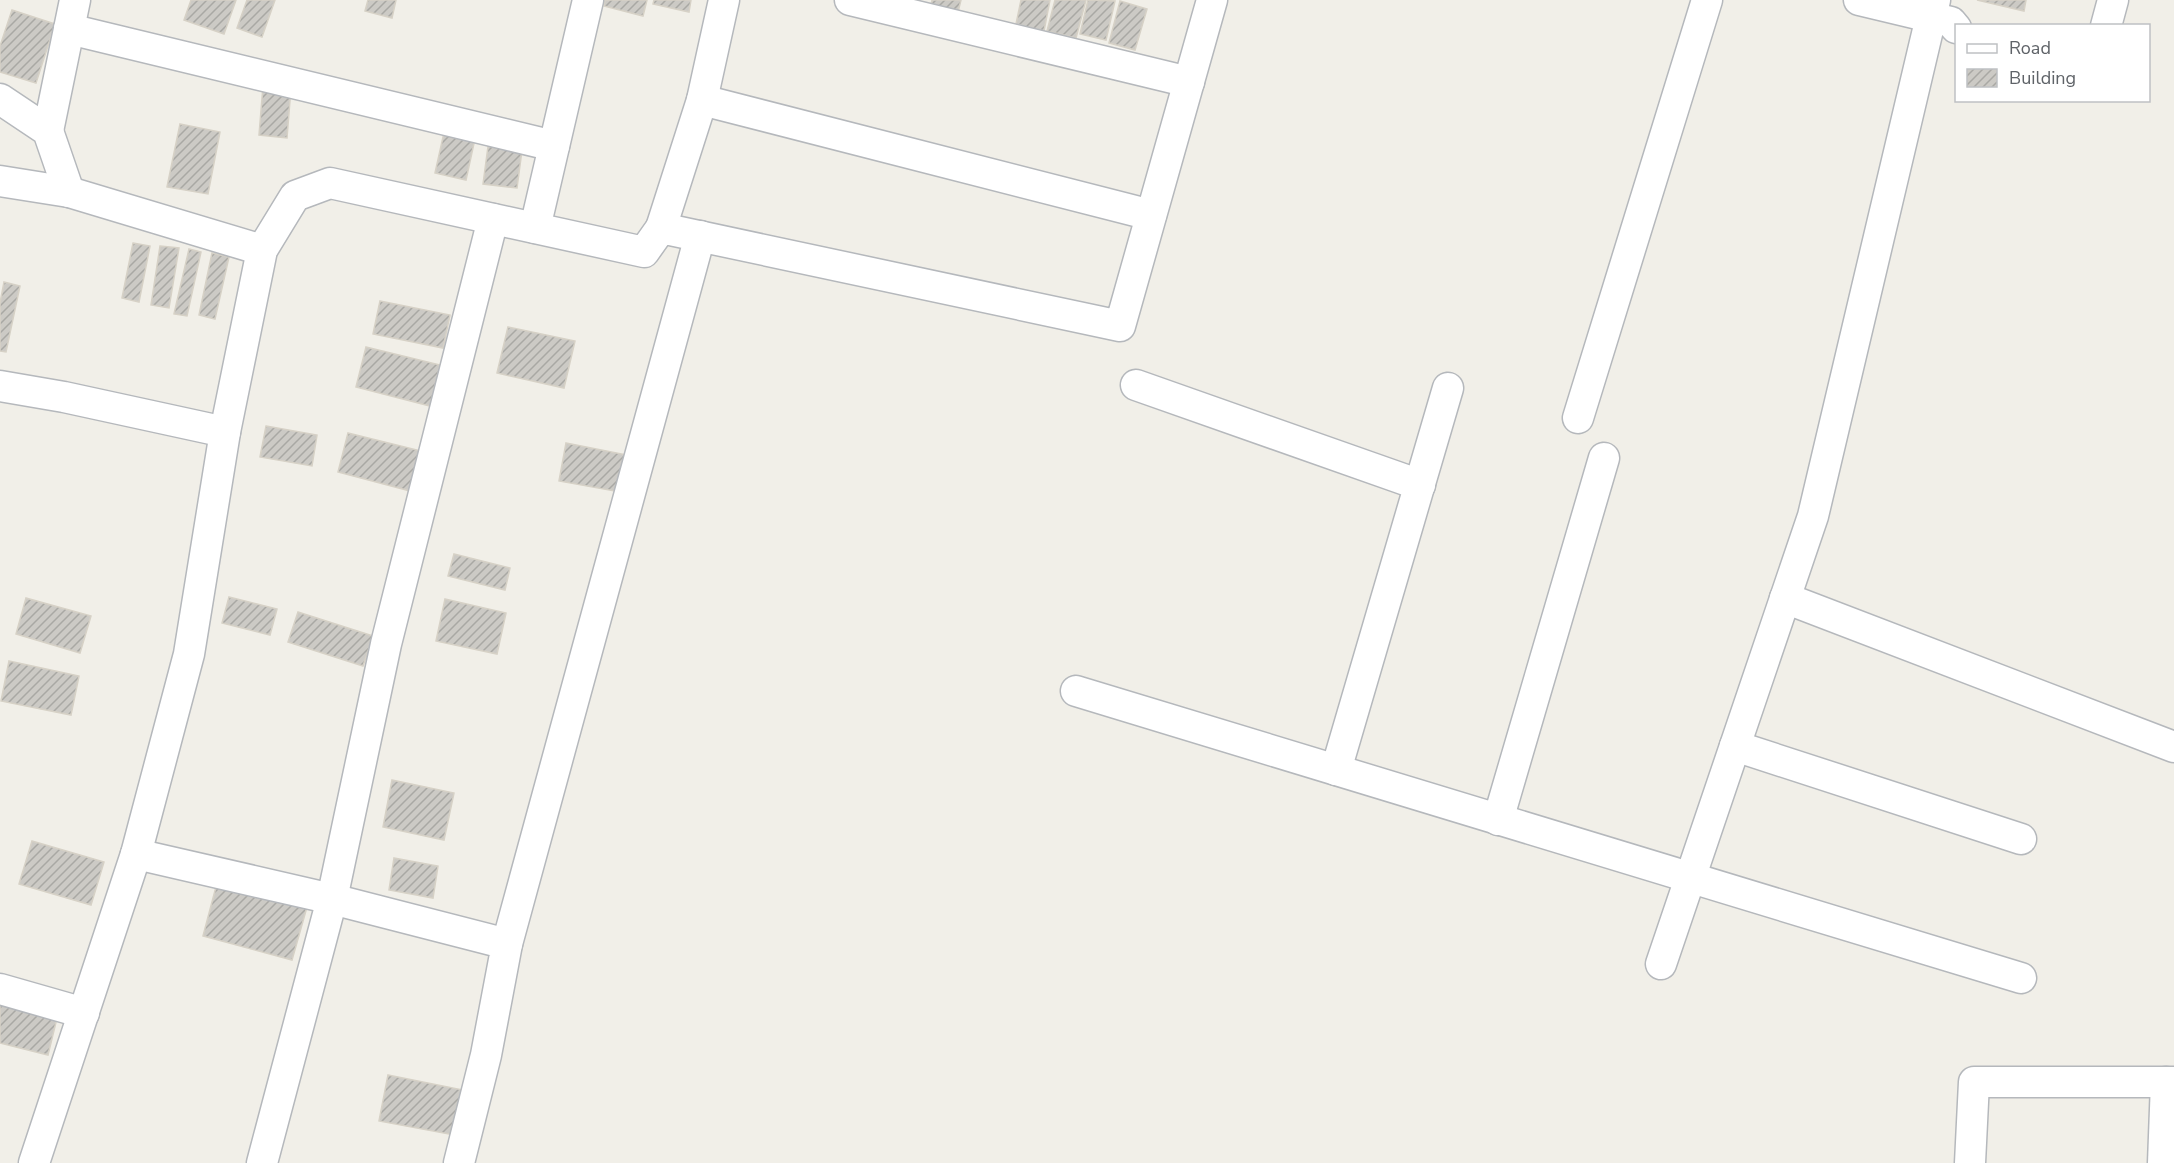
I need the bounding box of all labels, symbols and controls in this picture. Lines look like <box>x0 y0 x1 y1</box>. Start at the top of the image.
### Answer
legend <box>1955 24 2150 102</box>
text: Road <box>2009 36 2051 60</box>
text: Building <box>2009 66 2076 90</box>

